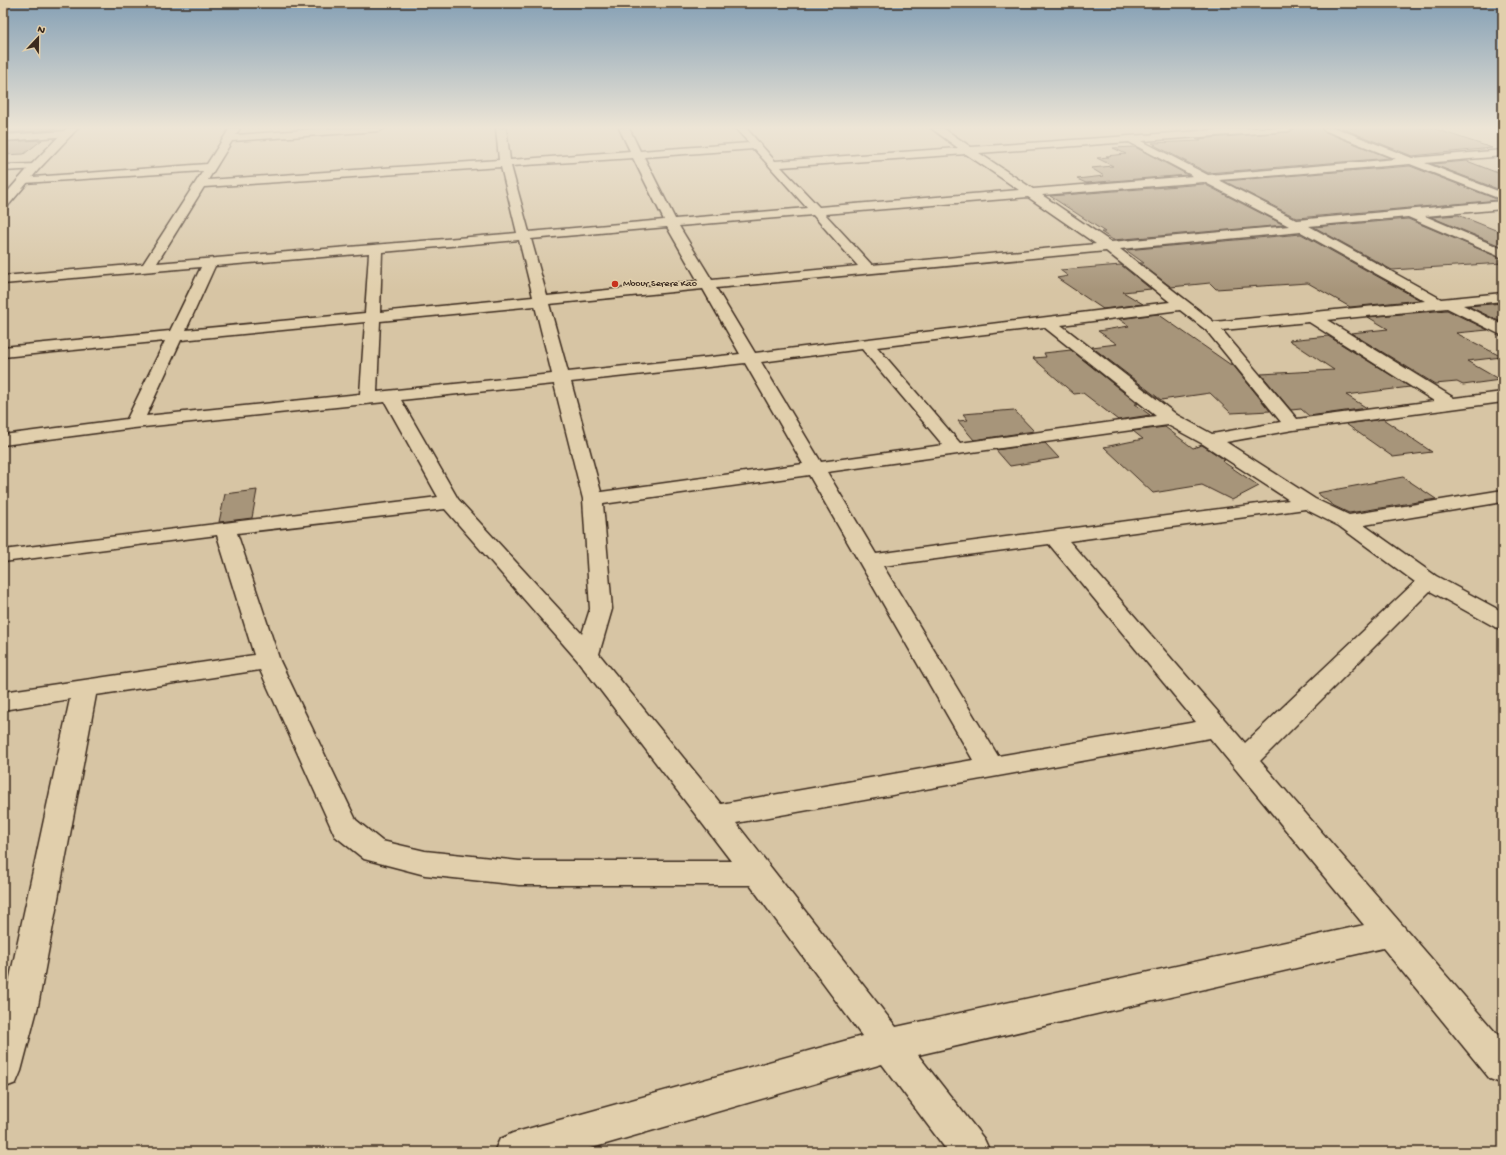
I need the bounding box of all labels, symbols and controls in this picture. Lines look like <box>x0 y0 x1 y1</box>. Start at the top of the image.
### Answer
north arrow <box>18 18 58 58</box>
text: N <box>35 24 47 37</box>
place label: Mbour Serere Kao <box>623 278 697 290</box>
marker: Mbour Serere Kao <box>610 279 620 289</box>

